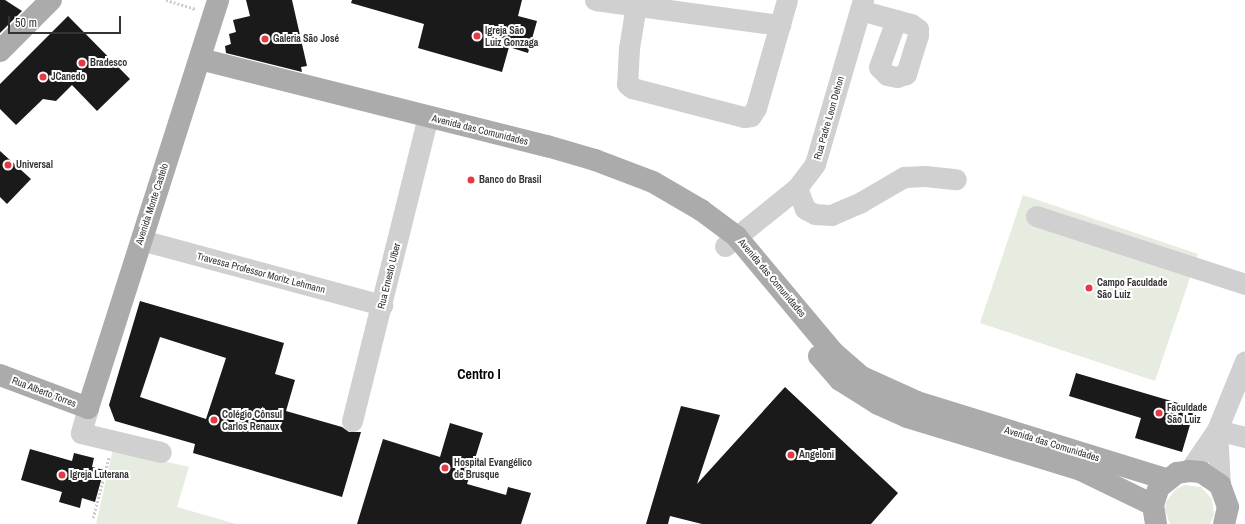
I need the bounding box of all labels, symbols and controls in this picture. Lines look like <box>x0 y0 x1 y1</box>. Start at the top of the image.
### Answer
scale bar <box>10 8 123 34</box>
text: 50 m <box>15 15 37 31</box>
place label: Igreja São Luiz Gonzaga <box>485 24 538 48</box>
marker: Igreja São Luiz Gonzaga <box>472 31 482 41</box>
place label: Galeria São José <box>273 33 339 45</box>
marker: Galeria São José <box>260 34 270 44</box>
place label: Bradesco <box>90 57 127 69</box>
marker: Bradesco <box>77 58 87 68</box>
place label: JCanedo <box>51 71 86 83</box>
marker: JCanedo <box>38 72 48 82</box>
street label: Rua Padre Leon Dehon <box>811 75 847 161</box>
street label: Avenida das Comunidades <box>431 112 529 148</box>
place label: Universal <box>16 159 53 171</box>
marker: Universal <box>3 160 13 170</box>
street label: Avenida Monte Castelo <box>133 162 171 246</box>
place label: Banco do Brasil <box>479 174 541 186</box>
marker: Banco do Brasil <box>466 175 476 185</box>
street label: Avenida das Comunidades <box>736 236 808 320</box>
street label: Rua Ernesto Ulber <box>375 242 403 310</box>
street label: Travessa Professor Moritz Lehmann <box>196 250 326 296</box>
place label: Campo Faculdade São Luiz <box>1097 276 1167 300</box>
marker: Campo Faculdade São Luiz <box>1084 283 1094 293</box>
district label: Centro I <box>457 366 501 382</box>
street label: Rua Alberto Torres <box>10 374 78 410</box>
place label: Faculdade São Luiz <box>1167 401 1207 424</box>
place label: Colégio Cônsul Carlos Renaux <box>222 408 282 432</box>
marker: Faculdade São Luiz <box>1154 408 1164 418</box>
marker: Colégio Cônsul Carlos Renaux <box>209 415 219 425</box>
street label: Avenida das Comunidades <box>1003 424 1101 464</box>
place label: Angeloni <box>799 449 834 461</box>
marker: Angeloni <box>786 450 796 460</box>
place label: Hospital Evangélico de Brusque <box>454 456 532 480</box>
marker: Hospital Evangélico de Brusque <box>439 462 451 474</box>
place label: Igreja Luterana <box>70 469 129 481</box>
marker: Igreja Luterana <box>57 470 67 480</box>

